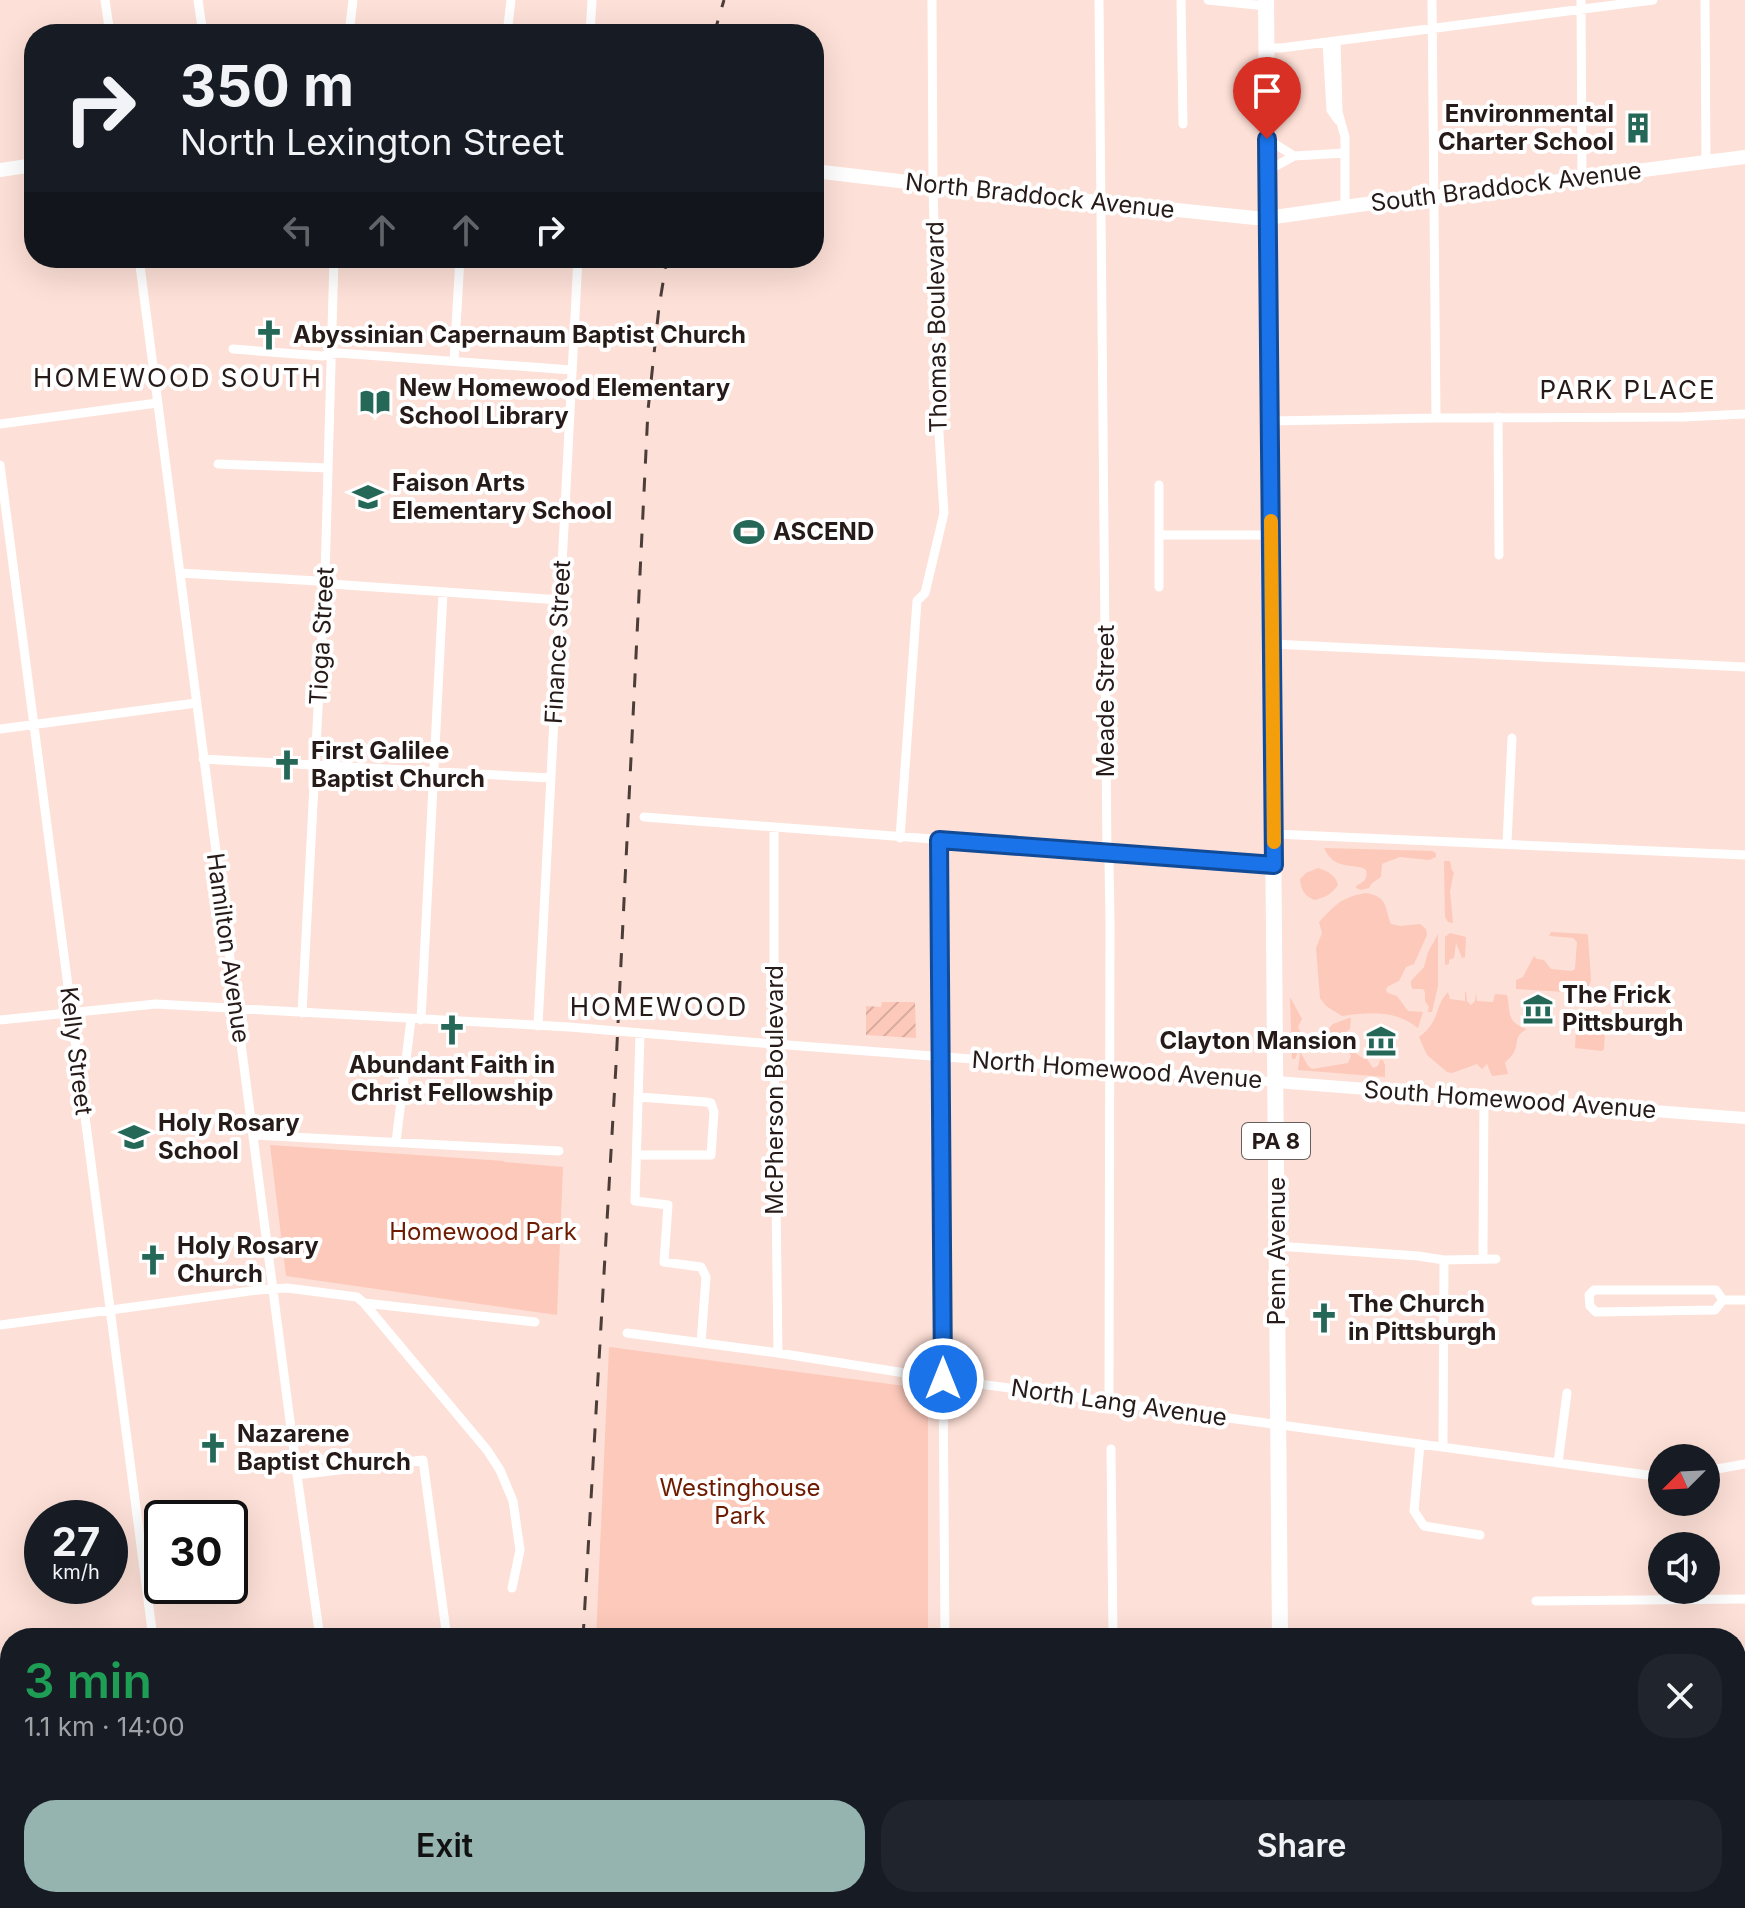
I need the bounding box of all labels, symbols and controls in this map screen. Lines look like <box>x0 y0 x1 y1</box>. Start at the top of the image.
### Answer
text: 350 m <box>180 52 354 120</box>
icon: right <box>48 56 152 160</box>
pin <box>1233 57 1301 139</box>
icon: arrive <box>1245 69 1289 113</box>
place label: Environmental Charter School <box>1438 99 1614 156</box>
building icon: Environmental Charter School <box>1621 111 1655 145</box>
text: North Lexington Street <box>180 120 564 164</box>
street label: South Braddock Avenue <box>1369 155 1643 218</box>
street label: North Braddock Avenue <box>904 167 1176 224</box>
icon: left <box>276 208 320 252</box>
icon: ahead <box>360 208 404 252</box>
icon: ahead <box>444 208 488 252</box>
icon: right <box>528 208 572 252</box>
street label: Thomas Boulevard <box>920 221 953 433</box>
church icon: Abyssinian Capernaum Baptist Church <box>252 318 286 352</box>
place label: Abyssinian Capernaum Baptist Church <box>293 320 746 349</box>
district label: HOMEWOOD SOUTH <box>33 362 323 393</box>
place label: New Homewood Elementary School Library <box>399 373 731 430</box>
district label: PARK PLACE <box>1539 374 1717 405</box>
library icon: New Homewood Elementary School Library <box>358 385 392 419</box>
place label: Faison Arts Elementary School <box>392 468 612 525</box>
school or university icon: Faison Arts Elementary School <box>351 480 385 514</box>
sports icon: ASCEND <box>732 515 766 549</box>
place label: ASCEND <box>773 517 874 546</box>
street label: Finance Street <box>539 559 576 725</box>
street label: Tioga Street <box>303 566 340 706</box>
street label: Meade Street <box>1091 625 1120 777</box>
place label: First Galilee Baptist Church <box>311 736 485 793</box>
church icon: First Galilee Baptist Church <box>270 748 304 782</box>
street label: Hamilton Avenue <box>201 851 256 1045</box>
street label: McPherson Boulevard <box>760 965 789 1215</box>
place label: The Frick Pittsburgh <box>1562 980 1683 1037</box>
street label: Kelly Street <box>54 985 99 1117</box>
district label: HOMEWOOD <box>570 991 748 1022</box>
museum icon: The Frick Pittsburgh <box>1521 992 1555 1026</box>
church icon: Abundant Faith in Christ Fellowship <box>435 1013 469 1047</box>
museum icon: Clayton Mansion <box>1364 1024 1398 1058</box>
place label: Clayton Mansion <box>1160 1026 1357 1055</box>
street label: North Homewood Avenue <box>971 1045 1263 1094</box>
place label: Abundant Faith in Christ Fellowship <box>349 1050 555 1107</box>
street label: South Homewood Avenue <box>1363 1075 1657 1124</box>
place label: Holy Rosary School <box>158 1108 300 1165</box>
school or university icon: Holy Rosary School <box>117 1120 151 1154</box>
road number: PA 8 <box>1242 1123 1310 1159</box>
street label: Penn Avenue <box>1262 1177 1291 1325</box>
park label: Homewood Park <box>389 1217 577 1246</box>
place label: Holy Rosary Church <box>177 1231 319 1288</box>
church icon: Holy Rosary Church <box>136 1243 170 1277</box>
place label: The Church in Pittsburgh <box>1348 1289 1497 1346</box>
church icon: The Church in Pittsburgh <box>1307 1301 1341 1335</box>
position arrow <box>901 1337 985 1421</box>
street label: North Lang Avenue <box>1009 1373 1229 1432</box>
place label: Nazarene Baptist Church <box>237 1419 411 1476</box>
church icon: Nazarene Baptist Church <box>196 1431 230 1465</box>
north arrow <box>1648 1444 1720 1516</box>
map controls <box>1648 1444 1720 1604</box>
park label: Westinghouse Park <box>659 1473 821 1530</box>
speed limit sign: 30 <box>144 1500 248 1604</box>
text: 27 <box>52 1517 100 1566</box>
button: sound <box>1648 1532 1720 1604</box>
text: km/h <box>52 1560 100 1584</box>
text: 3 min <box>24 1651 152 1710</box>
button: close <box>1638 1654 1722 1738</box>
text: 1.1 km · 14:00 <box>24 1711 185 1742</box>
button: Exit <box>24 1800 865 1892</box>
button: Share <box>881 1800 1722 1892</box>

